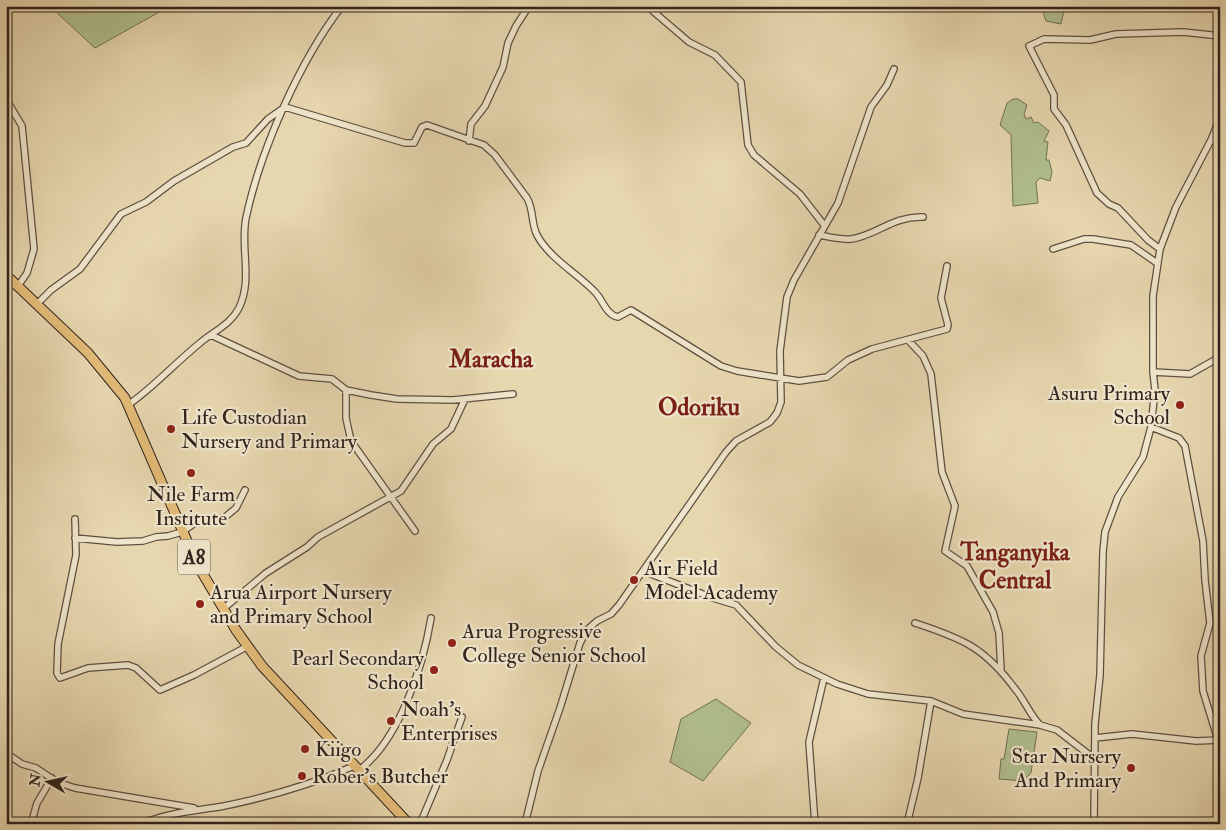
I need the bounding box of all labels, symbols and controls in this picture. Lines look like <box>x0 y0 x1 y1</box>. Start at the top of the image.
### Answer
district label: Maracha <box>448 344 534 375</box>
place label: Asuru Primary School <box>1047 380 1171 431</box>
district label: Odoriku <box>658 392 741 423</box>
marker: Asuru Primary School <box>1174 399 1186 411</box>
place label: Life Custodian Nursery and Primary <box>181 404 358 455</box>
marker: Life Custodian Nursery and Primary <box>165 423 177 435</box>
marker: Nile Farm Institute <box>185 467 197 479</box>
place label: Nile Farm Institute <box>147 481 235 532</box>
district label: Tanganyika Central <box>959 537 1071 596</box>
road number: A8 <box>178 540 210 574</box>
place label: Air Field Model Academy <box>643 555 778 606</box>
marker: Air Field Model Academy <box>628 574 640 586</box>
place label: Arua Airport Nursery and Primary School <box>209 579 392 630</box>
marker: Arua Airport Nursery and Primary School <box>194 598 206 610</box>
place label: Arua Progressive College Senior School <box>461 618 647 669</box>
marker: Arua Progressive College Senior School <box>446 637 458 649</box>
place label: Pearl Secondary School <box>292 645 425 696</box>
marker: Pearl Secondary School <box>428 664 440 676</box>
place label: Noah's Enterprises <box>401 696 497 747</box>
marker: Noah's Enterprises <box>385 715 397 727</box>
place label: Kiigo <box>315 736 361 763</box>
marker: Kiigo <box>299 743 311 755</box>
place label: Star Nursery And Primary <box>1012 743 1122 794</box>
north arrow <box>22 758 72 808</box>
marker: Star Nursery And Primary <box>1125 762 1137 774</box>
place label: Rober's Butcher <box>312 763 448 790</box>
marker: Rober's Butcher <box>296 770 308 782</box>
text: N <box>26 772 45 789</box>

